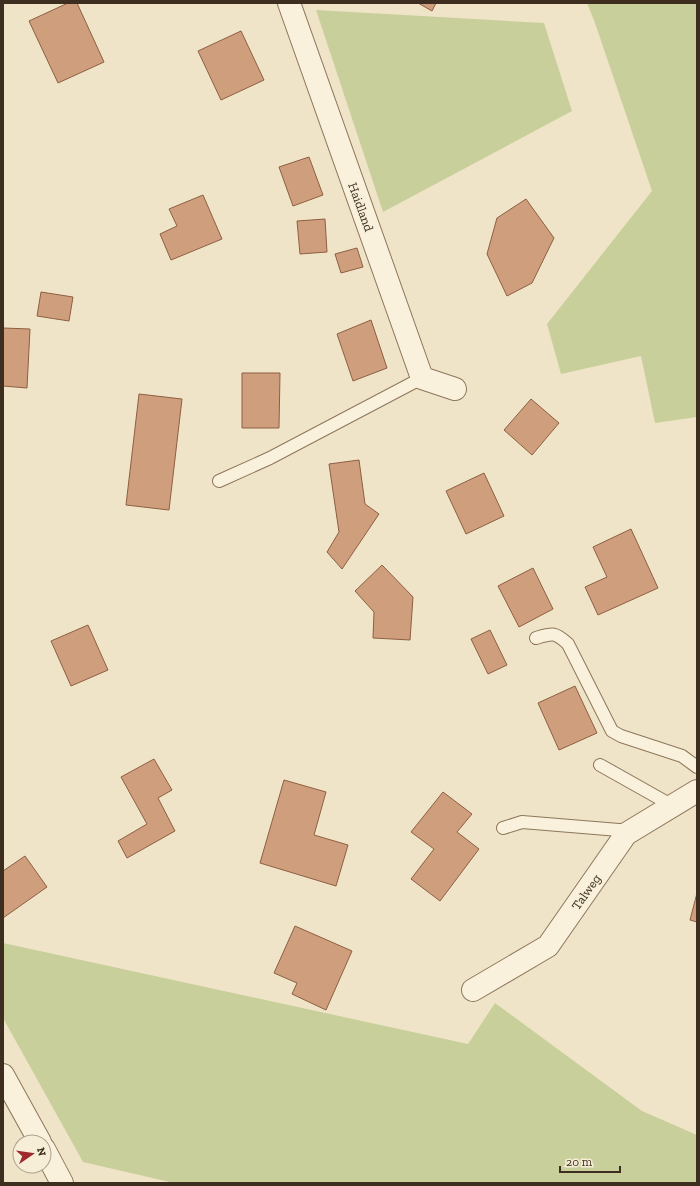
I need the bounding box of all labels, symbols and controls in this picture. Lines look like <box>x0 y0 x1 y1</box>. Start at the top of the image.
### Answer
street label: Haidland <box>345 180 377 234</box>
street label: Talweg <box>568 871 604 913</box>
north arrow <box>12 1134 52 1174</box>
text: N <box>34 1146 49 1158</box>
scale bar <box>560 1148 620 1174</box>
text: 20 m <box>566 1155 593 1169</box>

